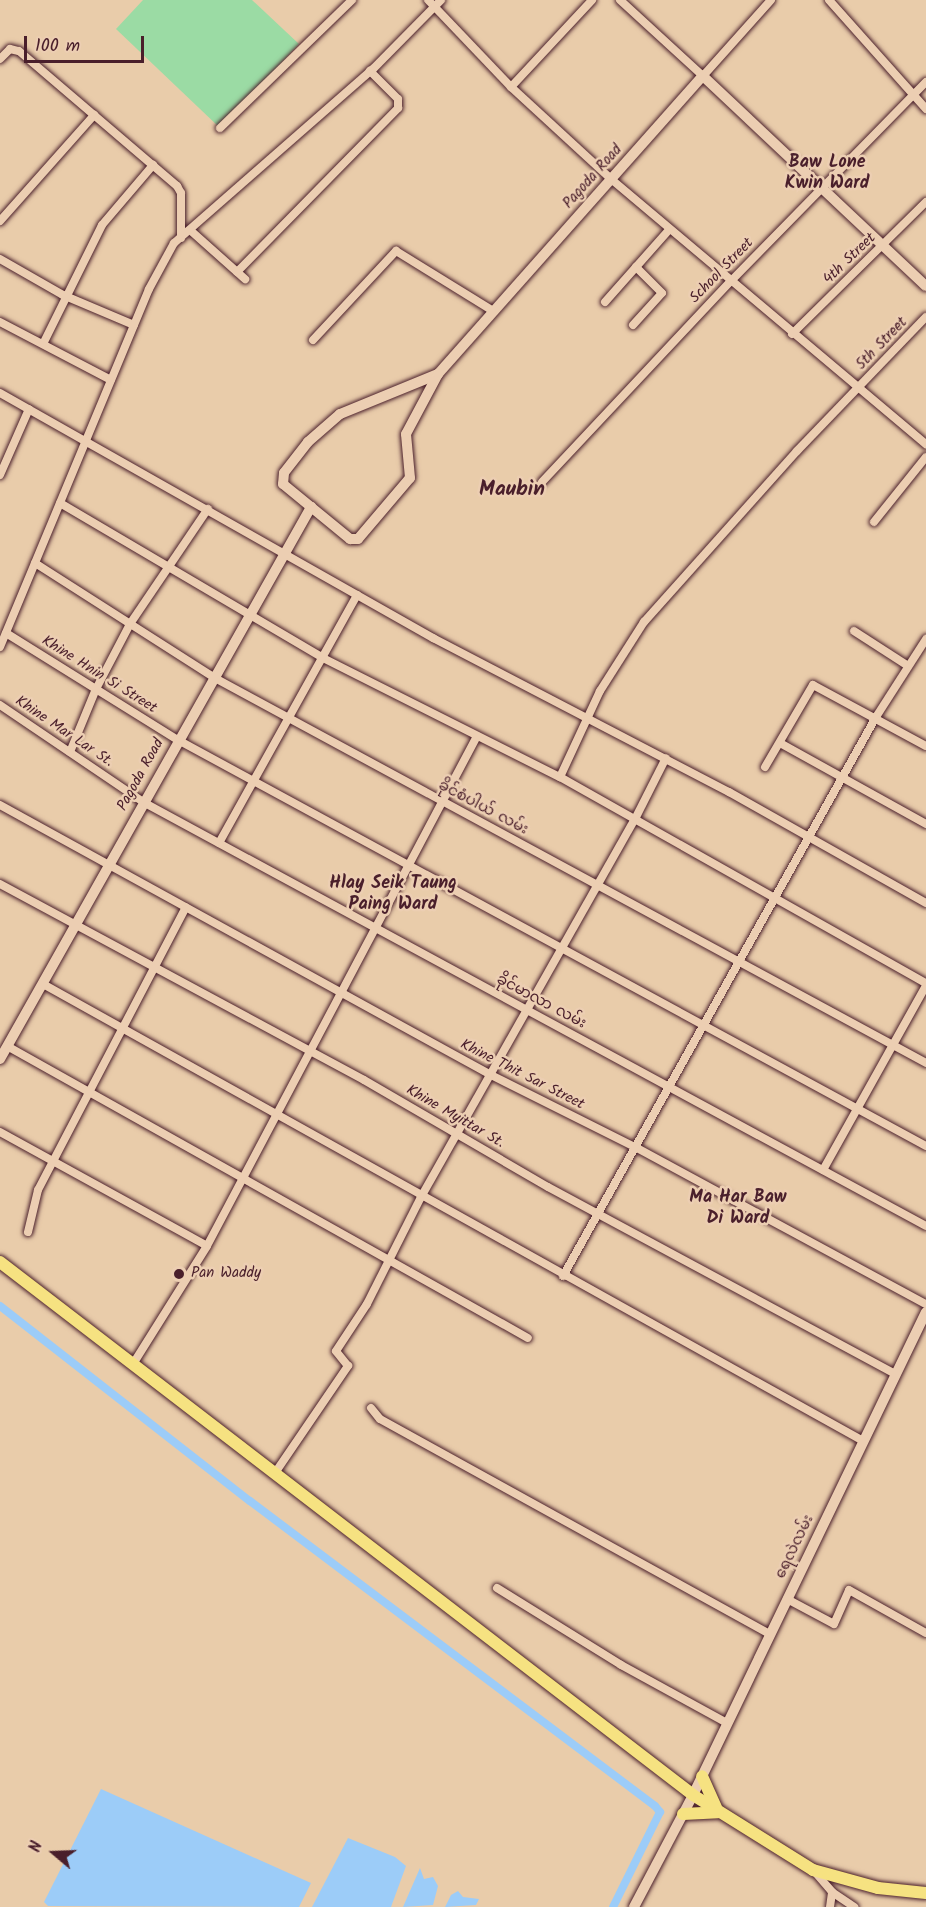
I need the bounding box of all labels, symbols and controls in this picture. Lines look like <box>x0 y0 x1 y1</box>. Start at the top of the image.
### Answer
scale bar <box>27 24 147 62</box>
text: 100 m <box>35 32 80 61</box>
street label: Pagoda Road <box>560 141 626 213</box>
district label: Baw Lone Kwin Ward <box>785 153 869 195</box>
street label: 4th Street <box>820 230 880 288</box>
street label: School Street <box>686 235 758 307</box>
street label: 5th Street <box>853 314 911 374</box>
district label: Maubin <box>479 477 545 503</box>
street label: Khine Hnin Si Street <box>38 632 160 718</box>
street label: Khine Mar Lar St. <box>11 692 117 772</box>
street label: Pagoda Road <box>114 736 168 814</box>
street label: ခိုင်စံပါယ် လမ်း <box>435 777 531 839</box>
district label: Hlay Seik Taung Paing Ward <box>329 874 457 916</box>
street label: ခိုင်မာလာ လမ်း <box>493 971 589 1033</box>
street label: Khine Thit Sar Street <box>457 1036 587 1114</box>
street label: Khine Myittar St. <box>403 1082 507 1152</box>
district label: Ma Har Baw Di Ward <box>689 1188 787 1230</box>
place label: Pan Waddy <box>191 1265 261 1283</box>
marker: Pan Waddy <box>172 1267 186 1281</box>
street label: ရေလဲလမ်း <box>772 1512 818 1582</box>
north arrow <box>24 1823 84 1883</box>
text: N <box>23 1838 50 1856</box>

